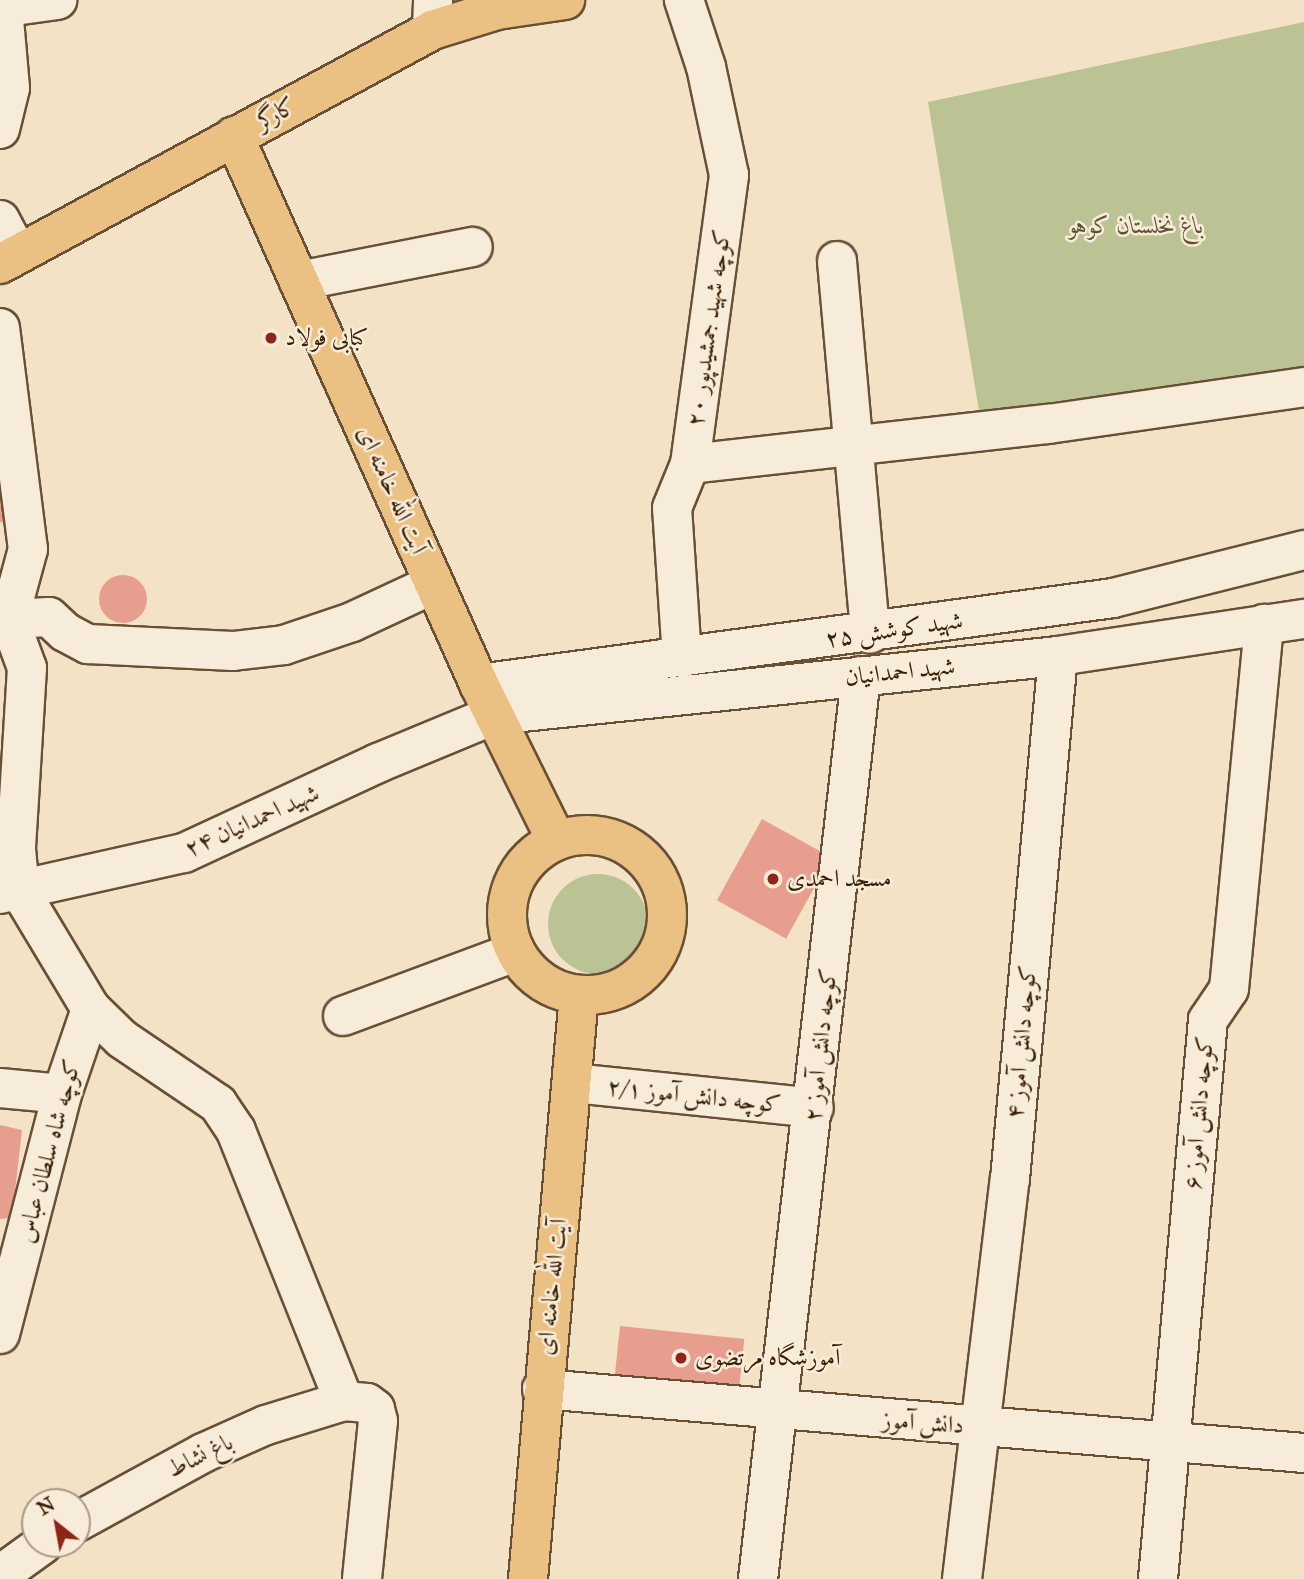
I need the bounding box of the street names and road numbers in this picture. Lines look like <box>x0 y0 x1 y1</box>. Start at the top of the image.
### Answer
street label: کارگر <box>251 92 301 136</box>
street label: کوچه شهید جمشیدپور ۲۰ <box>681 228 737 428</box>
street label: آیت الله خامنه ای <box>351 422 433 558</box>
street label: شهید کوشش ۲۵ <box>823 606 965 654</box>
street label: شهید احمدانیان <box>843 652 957 692</box>
street label: شهید احمدانیان ۲۴ <box>180 779 324 863</box>
street label: کوچه دانش آموز ۴ <box>1001 964 1043 1120</box>
street label: کوچه دانش آموز ۲ <box>799 967 843 1123</box>
street label: کوچه دانش آموز ۶ <box>1178 1035 1220 1191</box>
street label: کوچه شاه سلطان عباس <box>11 1056 87 1246</box>
street label: کوچه دانش آموز ۲/۱ <box>606 1073 782 1119</box>
street label: آیت الله خامنه ای <box>531 1217 573 1357</box>
street label: دانش آموز <box>881 1406 965 1440</box>
street label: باغ نشاط <box>162 1428 238 1484</box>

